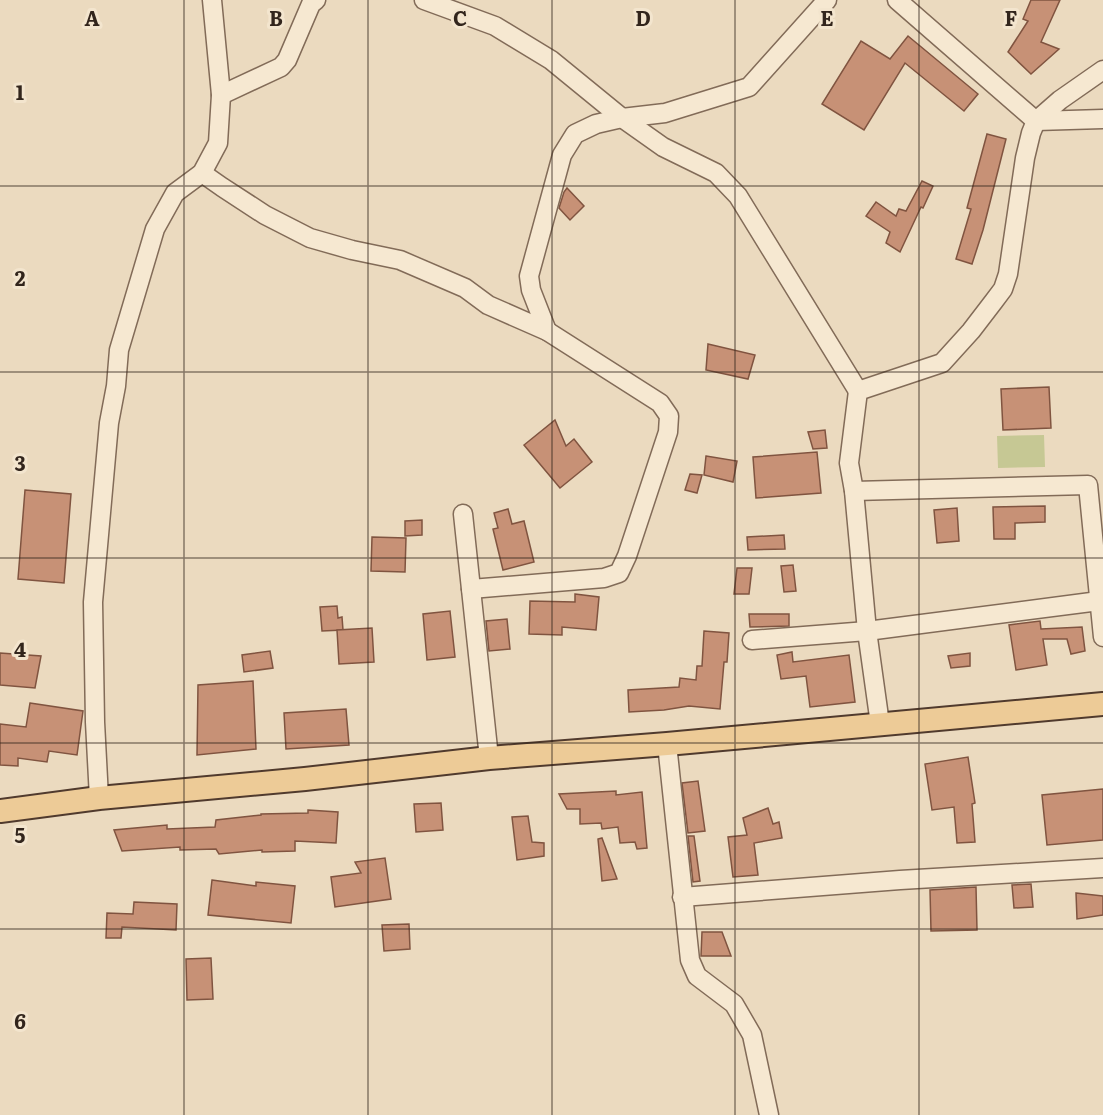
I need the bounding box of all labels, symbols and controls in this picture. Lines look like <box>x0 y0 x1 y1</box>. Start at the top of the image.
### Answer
text: A <box>84 2 100 32</box>
text: B <box>269 2 283 32</box>
text: C <box>453 2 467 32</box>
text: D <box>635 2 651 32</box>
text: E <box>820 2 834 32</box>
text: F <box>1005 2 1018 32</box>
text: 1 <box>16 76 24 106</box>
text: 2 <box>15 262 26 292</box>
text: 3 <box>14 447 26 477</box>
text: 4 <box>14 633 26 663</box>
text: 5 <box>15 819 26 849</box>
text: 6 <box>14 1005 26 1035</box>

